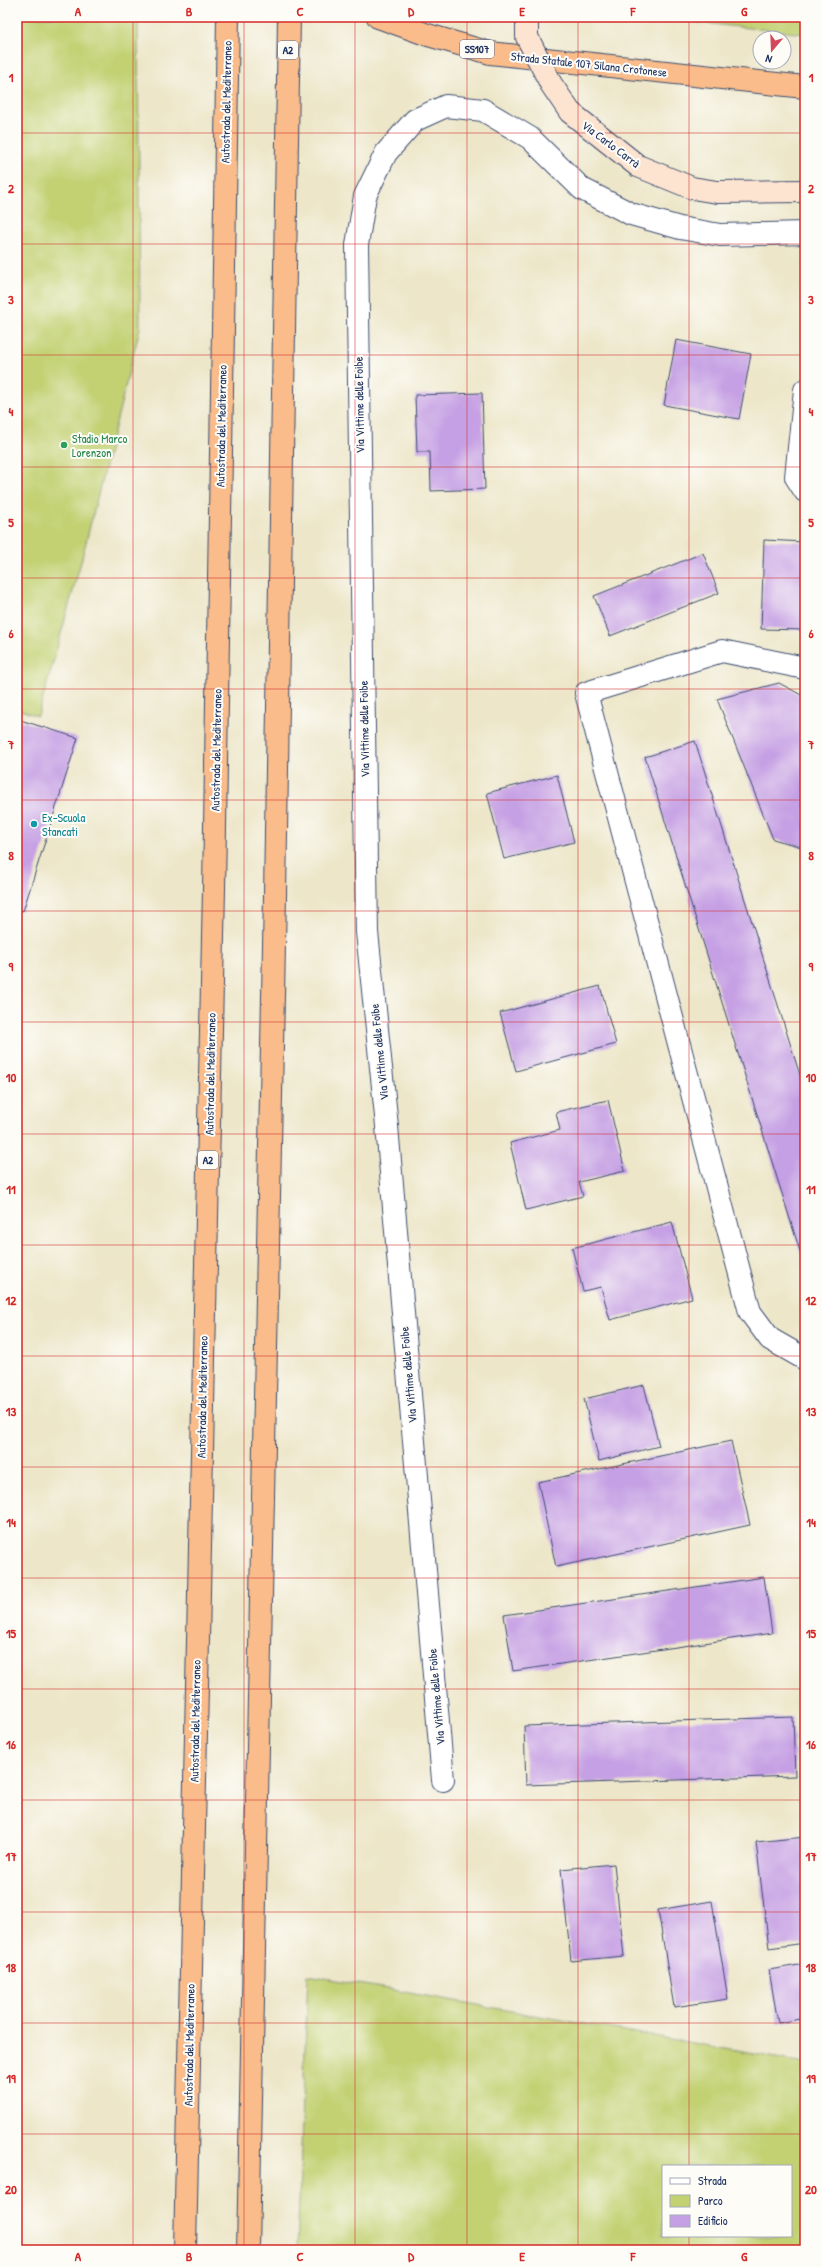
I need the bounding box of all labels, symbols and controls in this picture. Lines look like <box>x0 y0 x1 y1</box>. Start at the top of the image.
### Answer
text: A <box>75 2 82 20</box>
text: B <box>186 2 193 20</box>
text: C <box>296 2 304 20</box>
text: D <box>408 2 415 20</box>
text: E <box>519 2 525 20</box>
text: F <box>630 2 637 20</box>
text: G <box>741 2 748 20</box>
north arrow <box>752 30 792 70</box>
street label: Autostrada del Mediterraneo <box>216 40 236 163</box>
road number: SS107 <box>460 40 494 58</box>
road number: A2 <box>278 41 298 59</box>
street label: Strada Statale 107 Silana Crotonese <box>510 47 668 81</box>
text: N <box>764 52 774 67</box>
text: 1 <box>9 68 14 86</box>
text: 1 <box>809 68 814 86</box>
street label: Via Carlo Carrà <box>578 117 644 172</box>
text: 2 <box>8 179 15 197</box>
text: 2 <box>808 179 815 197</box>
text: 3 <box>8 290 14 308</box>
text: 3 <box>808 290 814 308</box>
street label: Via Vittime delle Foibe <box>350 356 368 454</box>
street label: Autostrada del Mediterraneo <box>211 364 231 487</box>
text: 4 <box>9 402 14 420</box>
text: 4 <box>809 402 814 420</box>
place label: Stadio Marco Lorenzon <box>72 430 127 461</box>
marker: Stadio Marco Lorenzon <box>59 440 69 450</box>
text: 5 <box>8 513 14 531</box>
text: 5 <box>808 513 814 531</box>
text: 6 <box>8 624 14 642</box>
text: 6 <box>808 624 814 642</box>
street label: Via Vittime delle Foibe <box>355 680 373 778</box>
street label: Autostrada del Mediterraneo <box>206 688 226 811</box>
text: 7 <box>7 735 15 753</box>
text: 7 <box>807 735 815 753</box>
place label: Ex-Scuola Stancati <box>42 809 86 840</box>
marker: Ex-Scuola Stancati <box>29 819 39 829</box>
text: 8 <box>8 846 14 864</box>
text: 8 <box>808 846 814 864</box>
text: 9 <box>9 957 14 975</box>
text: 9 <box>809 957 814 975</box>
street label: Via Vittime delle Foibe <box>365 1003 393 1101</box>
street label: Autostrada del Mediterraneo <box>200 1012 220 1135</box>
text: 10 <box>6 1068 16 1086</box>
text: 10 <box>806 1068 816 1086</box>
road number: A2 <box>198 1151 218 1169</box>
text: 11 <box>6 1180 16 1198</box>
text: 11 <box>806 1180 816 1198</box>
text: 12 <box>6 1291 17 1309</box>
text: 12 <box>806 1291 817 1309</box>
street label: Via Vittime delle Foibe <box>395 1326 421 1424</box>
street label: Autostrada del Mediterraneo <box>192 1335 212 1458</box>
text: 13 <box>6 1402 16 1420</box>
text: 13 <box>806 1402 816 1420</box>
text: 14 <box>6 1513 16 1531</box>
text: 14 <box>806 1513 816 1531</box>
text: 15 <box>6 1624 17 1642</box>
text: 15 <box>806 1624 817 1642</box>
street label: Via Vittime delle Foibe <box>423 1648 449 1746</box>
street label: Autostrada del Mediterraneo <box>185 1659 205 1782</box>
text: 16 <box>6 1735 17 1753</box>
text: 16 <box>806 1735 817 1753</box>
text: 17 <box>5 1847 17 1865</box>
text: 17 <box>805 1847 817 1865</box>
text: 18 <box>6 1958 17 1976</box>
text: 18 <box>806 1958 817 1976</box>
street label: Autostrada del Mediterraneo <box>179 1983 199 2106</box>
text: 19 <box>6 2069 16 2087</box>
text: 19 <box>806 2069 816 2087</box>
legend <box>662 2165 792 2237</box>
text: Strada <box>698 2172 727 2189</box>
text: 20 <box>5 2180 17 2198</box>
text: 20 <box>805 2180 817 2198</box>
text: Parco <box>698 2192 723 2209</box>
text: Edificio <box>698 2212 728 2229</box>
text: A <box>75 2247 82 2265</box>
text: B <box>186 2247 193 2265</box>
text: C <box>296 2247 304 2265</box>
text: D <box>408 2247 415 2265</box>
text: E <box>519 2247 525 2265</box>
text: F <box>630 2247 637 2265</box>
text: G <box>741 2247 748 2265</box>

